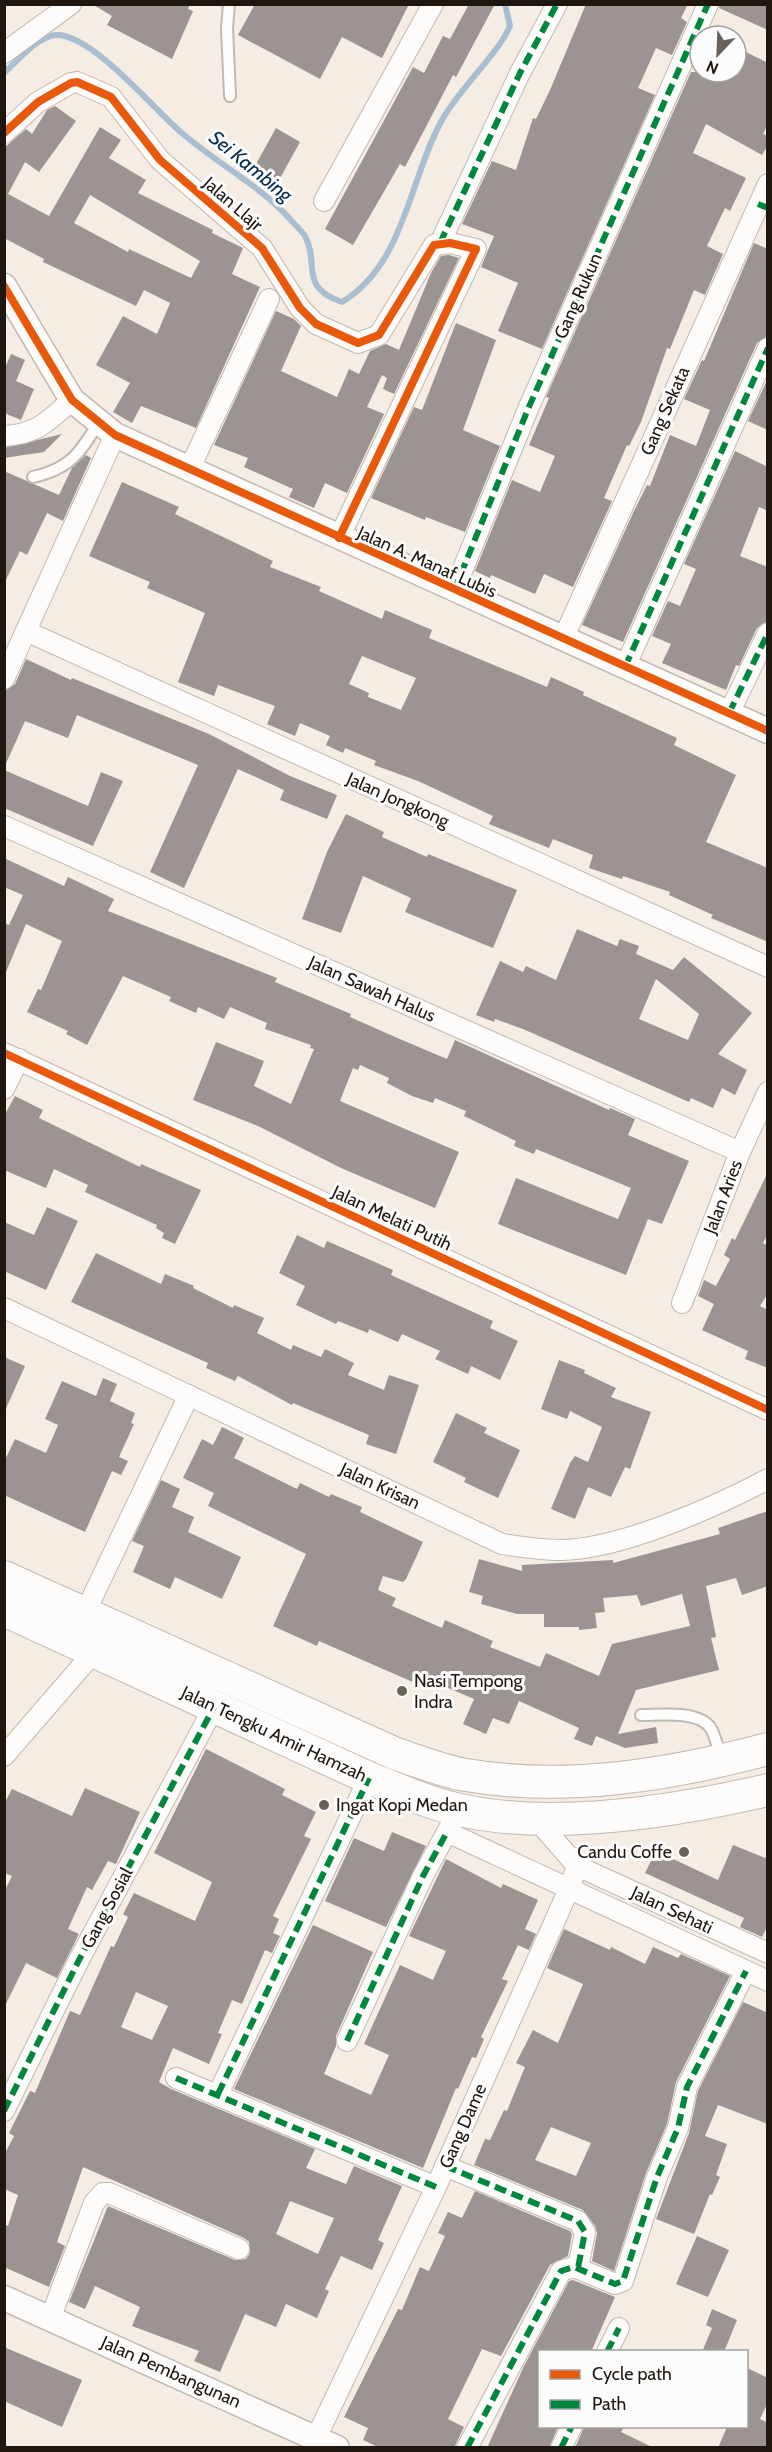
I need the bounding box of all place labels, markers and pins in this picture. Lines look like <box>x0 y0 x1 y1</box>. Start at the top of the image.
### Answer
place label: Nasi Tempong Indra <box>414 1670 524 1713</box>
marker: Nasi Tempong Indra <box>395 1684 409 1698</box>
place label: Ingat Kopi Medan <box>336 1794 468 1816</box>
marker: Ingat Kopi Medan <box>317 1798 331 1812</box>
place label: Candu Coffe <box>577 1841 672 1863</box>
marker: Candu Coffe <box>677 1845 691 1859</box>

